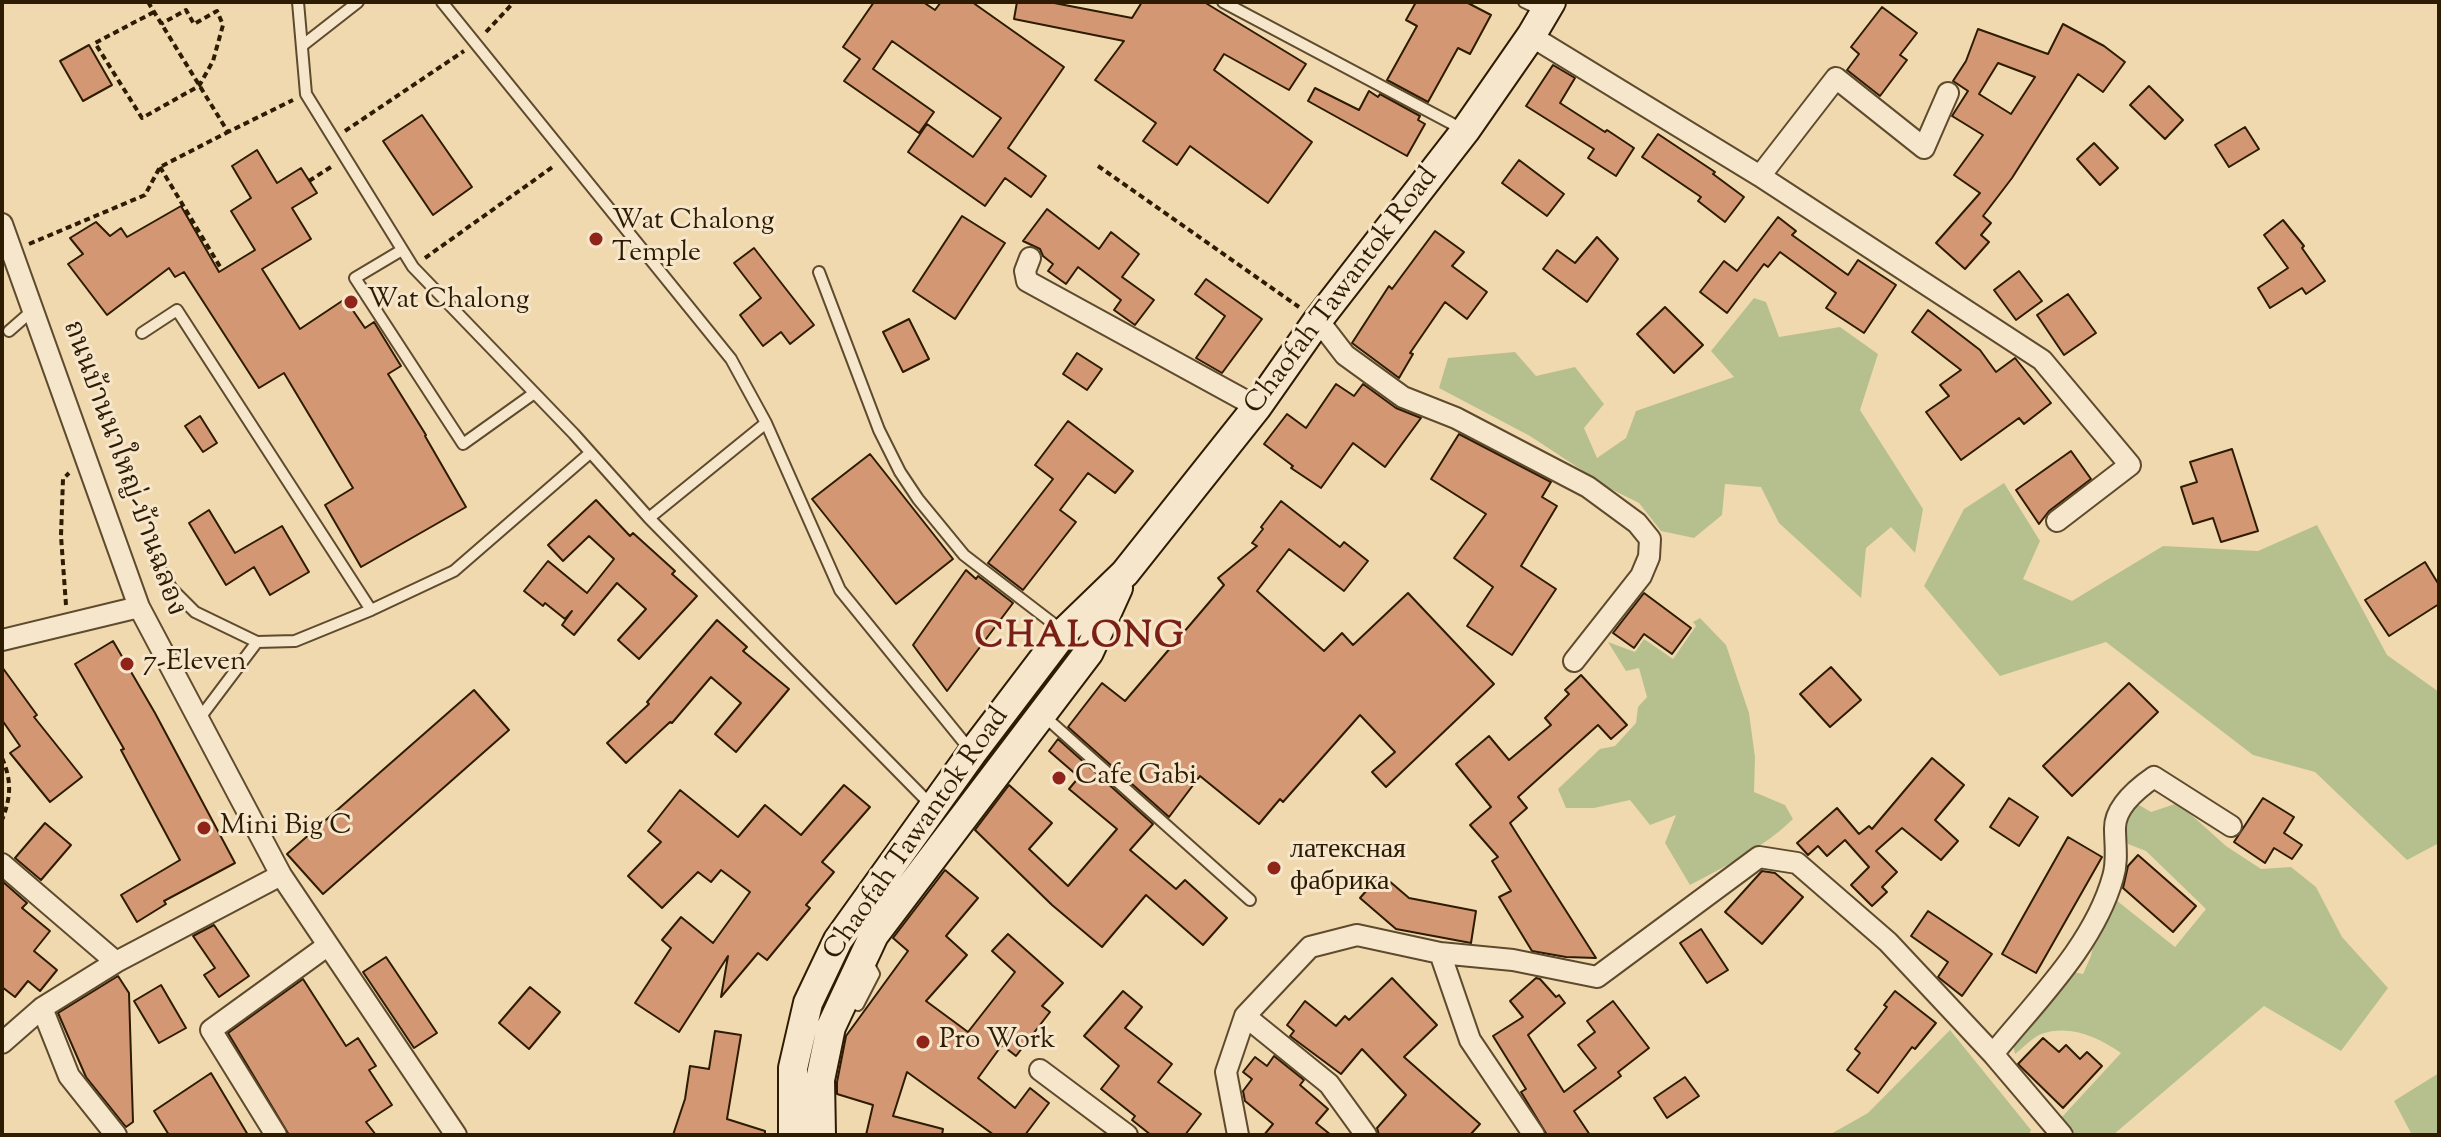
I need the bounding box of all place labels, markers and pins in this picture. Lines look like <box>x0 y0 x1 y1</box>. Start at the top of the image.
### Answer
place label: Wat Chalong Temple <box>612 206 774 272</box>
marker: Wat Chalong Temple <box>587 230 605 248</box>
place label: Wat Chalong <box>367 285 529 319</box>
marker: Wat Chalong <box>342 293 360 311</box>
place label: 7-Eleven <box>143 647 247 681</box>
marker: 7-Eleven <box>118 655 136 673</box>
place label: Cafe Gabi <box>1075 761 1197 795</box>
marker: Cafe Gabi <box>1050 769 1068 787</box>
place label: Mini Big C <box>220 811 352 845</box>
marker: Mini Big C <box>195 819 213 837</box>
place label: латексная фабрика <box>1290 835 1406 901</box>
marker: латексная фабрика <box>1265 859 1283 877</box>
place label: Pro Work <box>939 1025 1055 1059</box>
marker: Pro Work <box>914 1033 932 1051</box>

